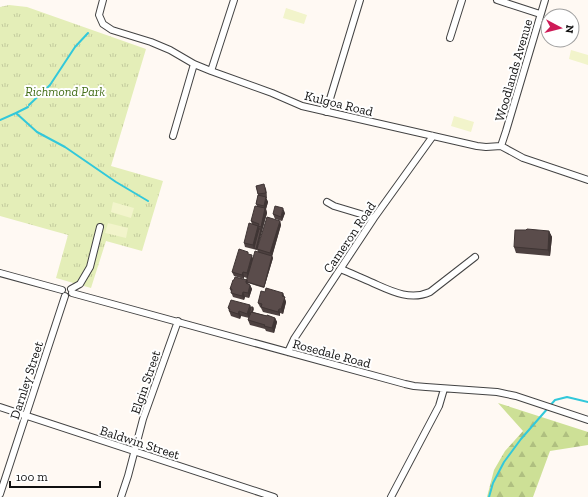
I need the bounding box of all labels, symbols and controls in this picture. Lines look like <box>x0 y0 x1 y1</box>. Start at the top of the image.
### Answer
north arrow <box>540 8 580 48</box>
street label: Woodlands Avenue <box>492 17 535 123</box>
text: N <box>562 24 576 35</box>
park label: Richmond Park <box>25 84 105 99</box>
street label: Kulgoa Road <box>303 88 375 119</box>
street label: Cameron Road <box>320 199 379 276</box>
street label: Rosedale Road <box>291 336 373 371</box>
street label: Darnley Street <box>7 339 46 421</box>
street label: Elgin Street <box>128 348 163 416</box>
street label: Baldwin Street <box>98 423 182 462</box>
scale bar <box>10 463 100 489</box>
text: 100 m <box>16 470 48 484</box>

